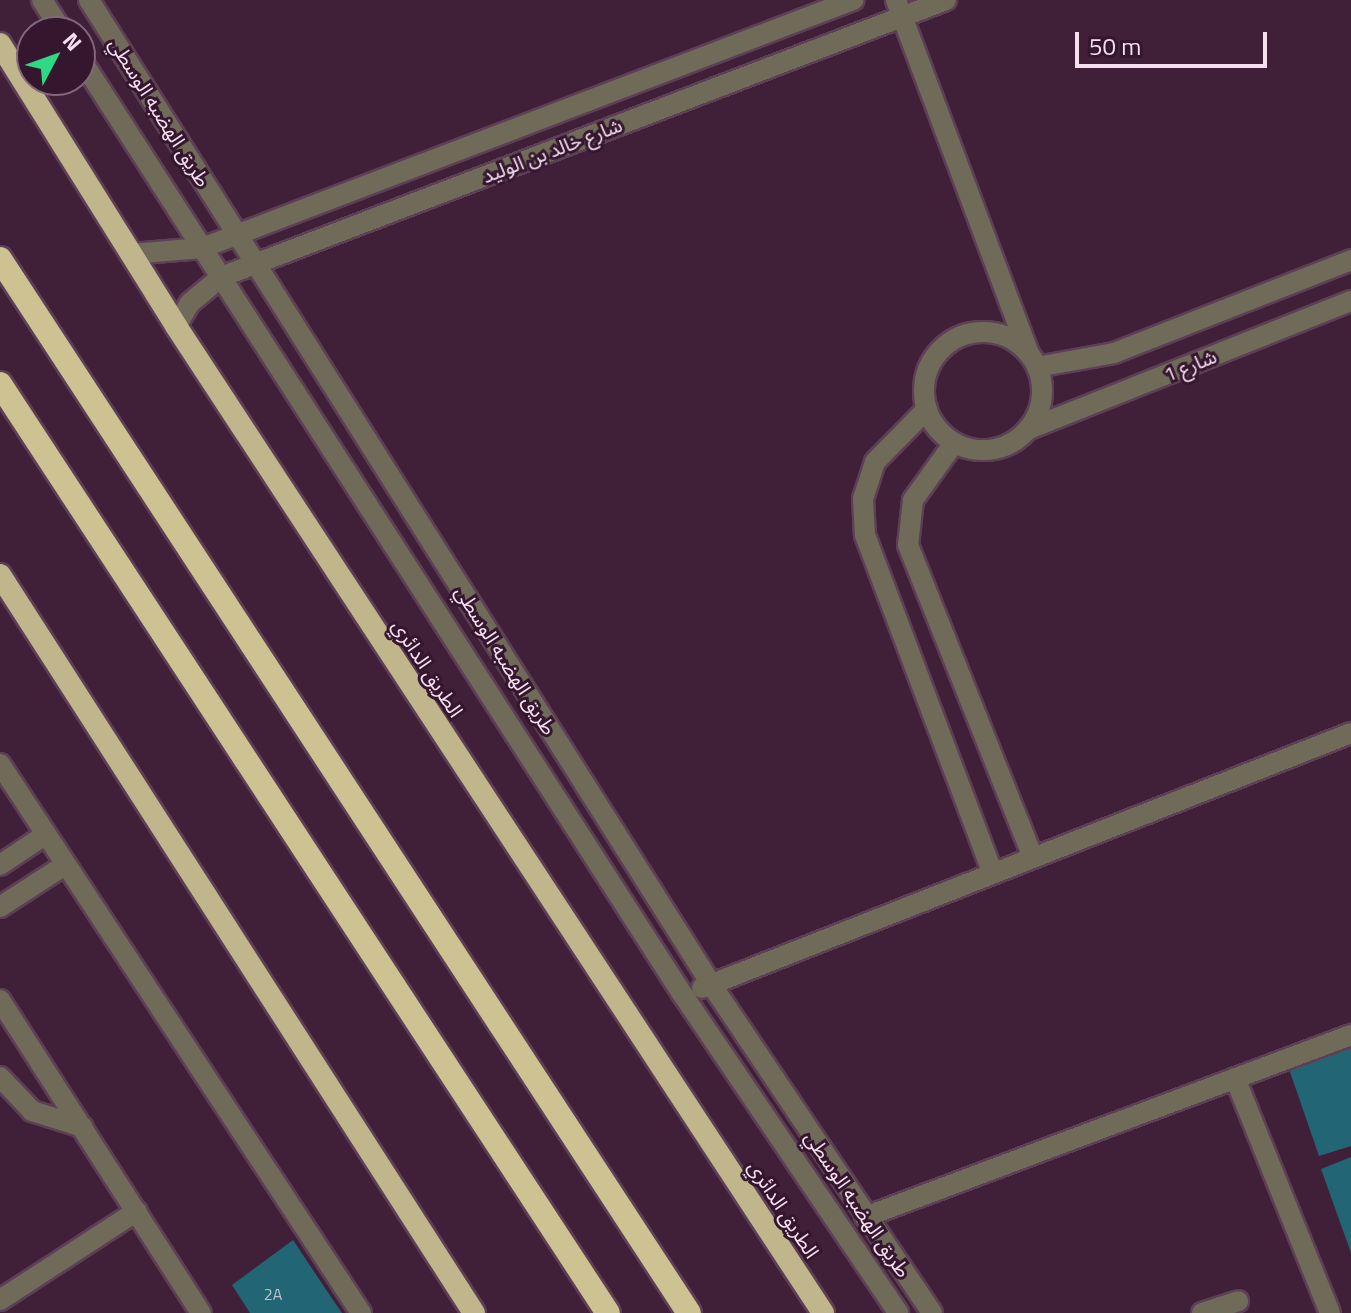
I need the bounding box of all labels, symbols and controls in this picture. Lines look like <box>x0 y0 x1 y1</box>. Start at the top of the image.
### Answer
north arrow <box>16 16 96 96</box>
scale bar <box>1079 16 1271 66</box>
text: N <box>55 25 90 58</box>
text: 50 m <box>1089 28 1141 64</box>
street label: طريق الهضبه الوسطي <box>104 33 216 191</box>
street label: شارع خالد بن الوليد <box>478 112 626 188</box>
street label: شارع 1 <box>1160 344 1220 386</box>
street label: طريق الهضبه الوسطي <box>450 581 562 739</box>
street label: الطريق الدائري <box>387 615 469 721</box>
street label: طريق الهضبه الوسطي <box>800 1126 916 1282</box>
street label: الطريق الدائري <box>743 1156 825 1262</box>
house number: 2A <box>264 1284 282 1304</box>

